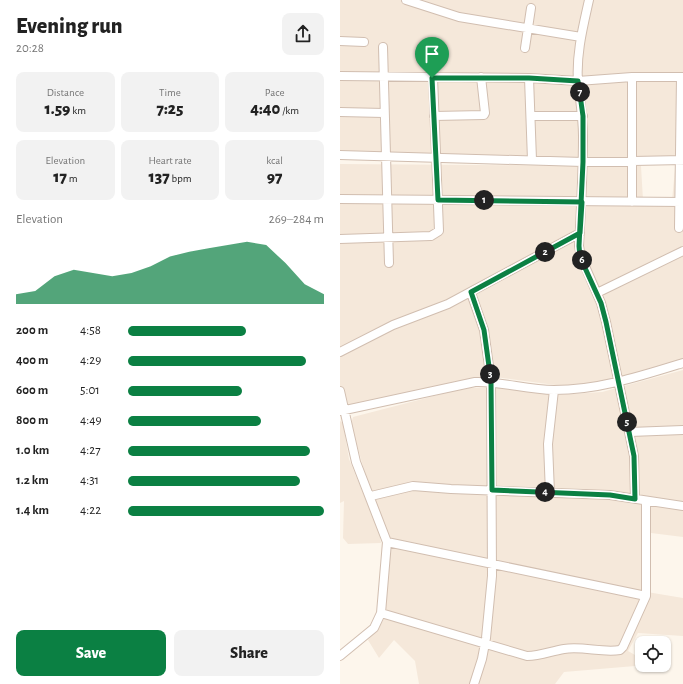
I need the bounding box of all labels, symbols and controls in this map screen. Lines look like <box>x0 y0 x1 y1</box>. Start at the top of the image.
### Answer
button: share <box>282 13 324 55</box>
text: Evening run <box>16 15 123 37</box>
pin <box>415 37 449 78</box>
text: 20:28 <box>16 42 44 55</box>
icon: arrive <box>421 43 443 65</box>
pin: 7 <box>570 82 590 102</box>
text: 7 <box>578 86 582 97</box>
text: Distance <box>47 87 84 98</box>
text: Time <box>159 87 181 98</box>
text: Pace <box>265 87 285 98</box>
text: 1.59 <box>45 100 70 117</box>
text: 7:25 <box>157 100 183 117</box>
text: 4:40 <box>250 100 280 117</box>
text: km <box>70 105 86 116</box>
text: /km <box>280 105 299 116</box>
text: Elevation <box>45 155 85 166</box>
text: Heart rate <box>148 155 192 166</box>
text: kcal <box>266 155 283 166</box>
text: 17 <box>53 168 67 185</box>
text: 137 <box>149 168 170 185</box>
text: 97 <box>267 168 283 185</box>
text: m <box>67 173 78 184</box>
text: bpm <box>170 173 191 184</box>
pin: 1 <box>474 190 494 210</box>
text: 1 <box>482 194 486 205</box>
text: Elevation <box>16 213 63 226</box>
text: 269–284 m <box>269 213 324 226</box>
pin: 2 <box>535 242 555 262</box>
text: 2 <box>542 246 548 257</box>
pin: 6 <box>572 250 592 270</box>
text: 6 <box>579 254 585 265</box>
text: 200 m <box>16 324 48 337</box>
text: 4:58 <box>80 324 101 337</box>
text: 400 m <box>16 354 49 367</box>
text: 4:29 <box>80 354 101 367</box>
pin: 3 <box>480 364 500 384</box>
text: 3 <box>488 368 492 379</box>
text: 600 m <box>16 384 48 397</box>
text: 5:01 <box>80 384 100 397</box>
pin: 5 <box>617 412 637 432</box>
text: 800 m <box>16 414 48 427</box>
text: 4:49 <box>80 414 102 427</box>
text: 5 <box>625 416 629 427</box>
text: 1.0 km <box>16 444 49 457</box>
text: 4:27 <box>80 444 101 457</box>
text: 1.2 km <box>16 474 49 487</box>
text: 4:31 <box>80 474 99 487</box>
pin: 4 <box>535 482 555 502</box>
text: 4 <box>542 486 548 497</box>
text: 1.4 km <box>16 504 49 517</box>
text: 4:22 <box>80 504 101 517</box>
button: Save <box>16 630 166 676</box>
button: Share <box>174 630 324 676</box>
map controls <box>635 636 671 672</box>
button: locate <box>635 636 671 672</box>

